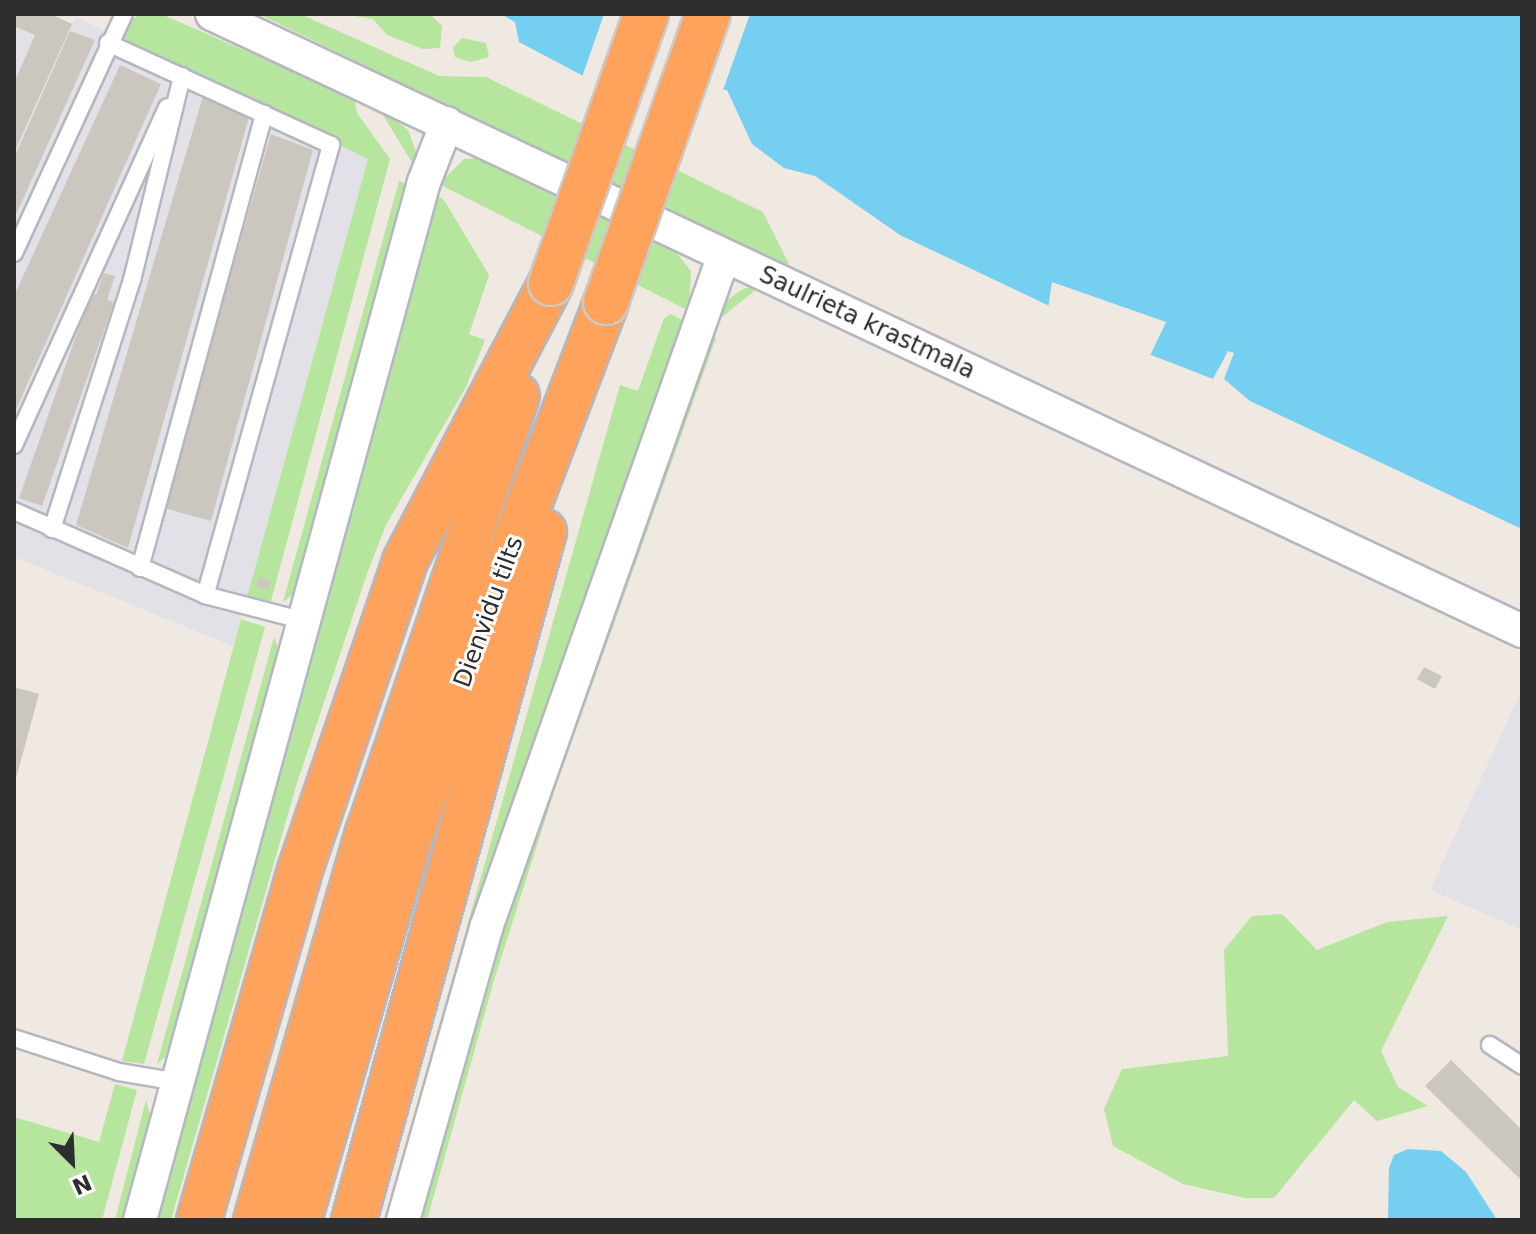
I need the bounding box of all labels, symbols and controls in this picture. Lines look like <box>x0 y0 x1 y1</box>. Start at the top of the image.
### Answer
street label: Saulrieta krastmala <box>755 260 979 386</box>
street label: Dienvidu tilts <box>448 532 530 692</box>
north arrow <box>32 1122 112 1202</box>
text: N <box>68 1169 95 1200</box>

